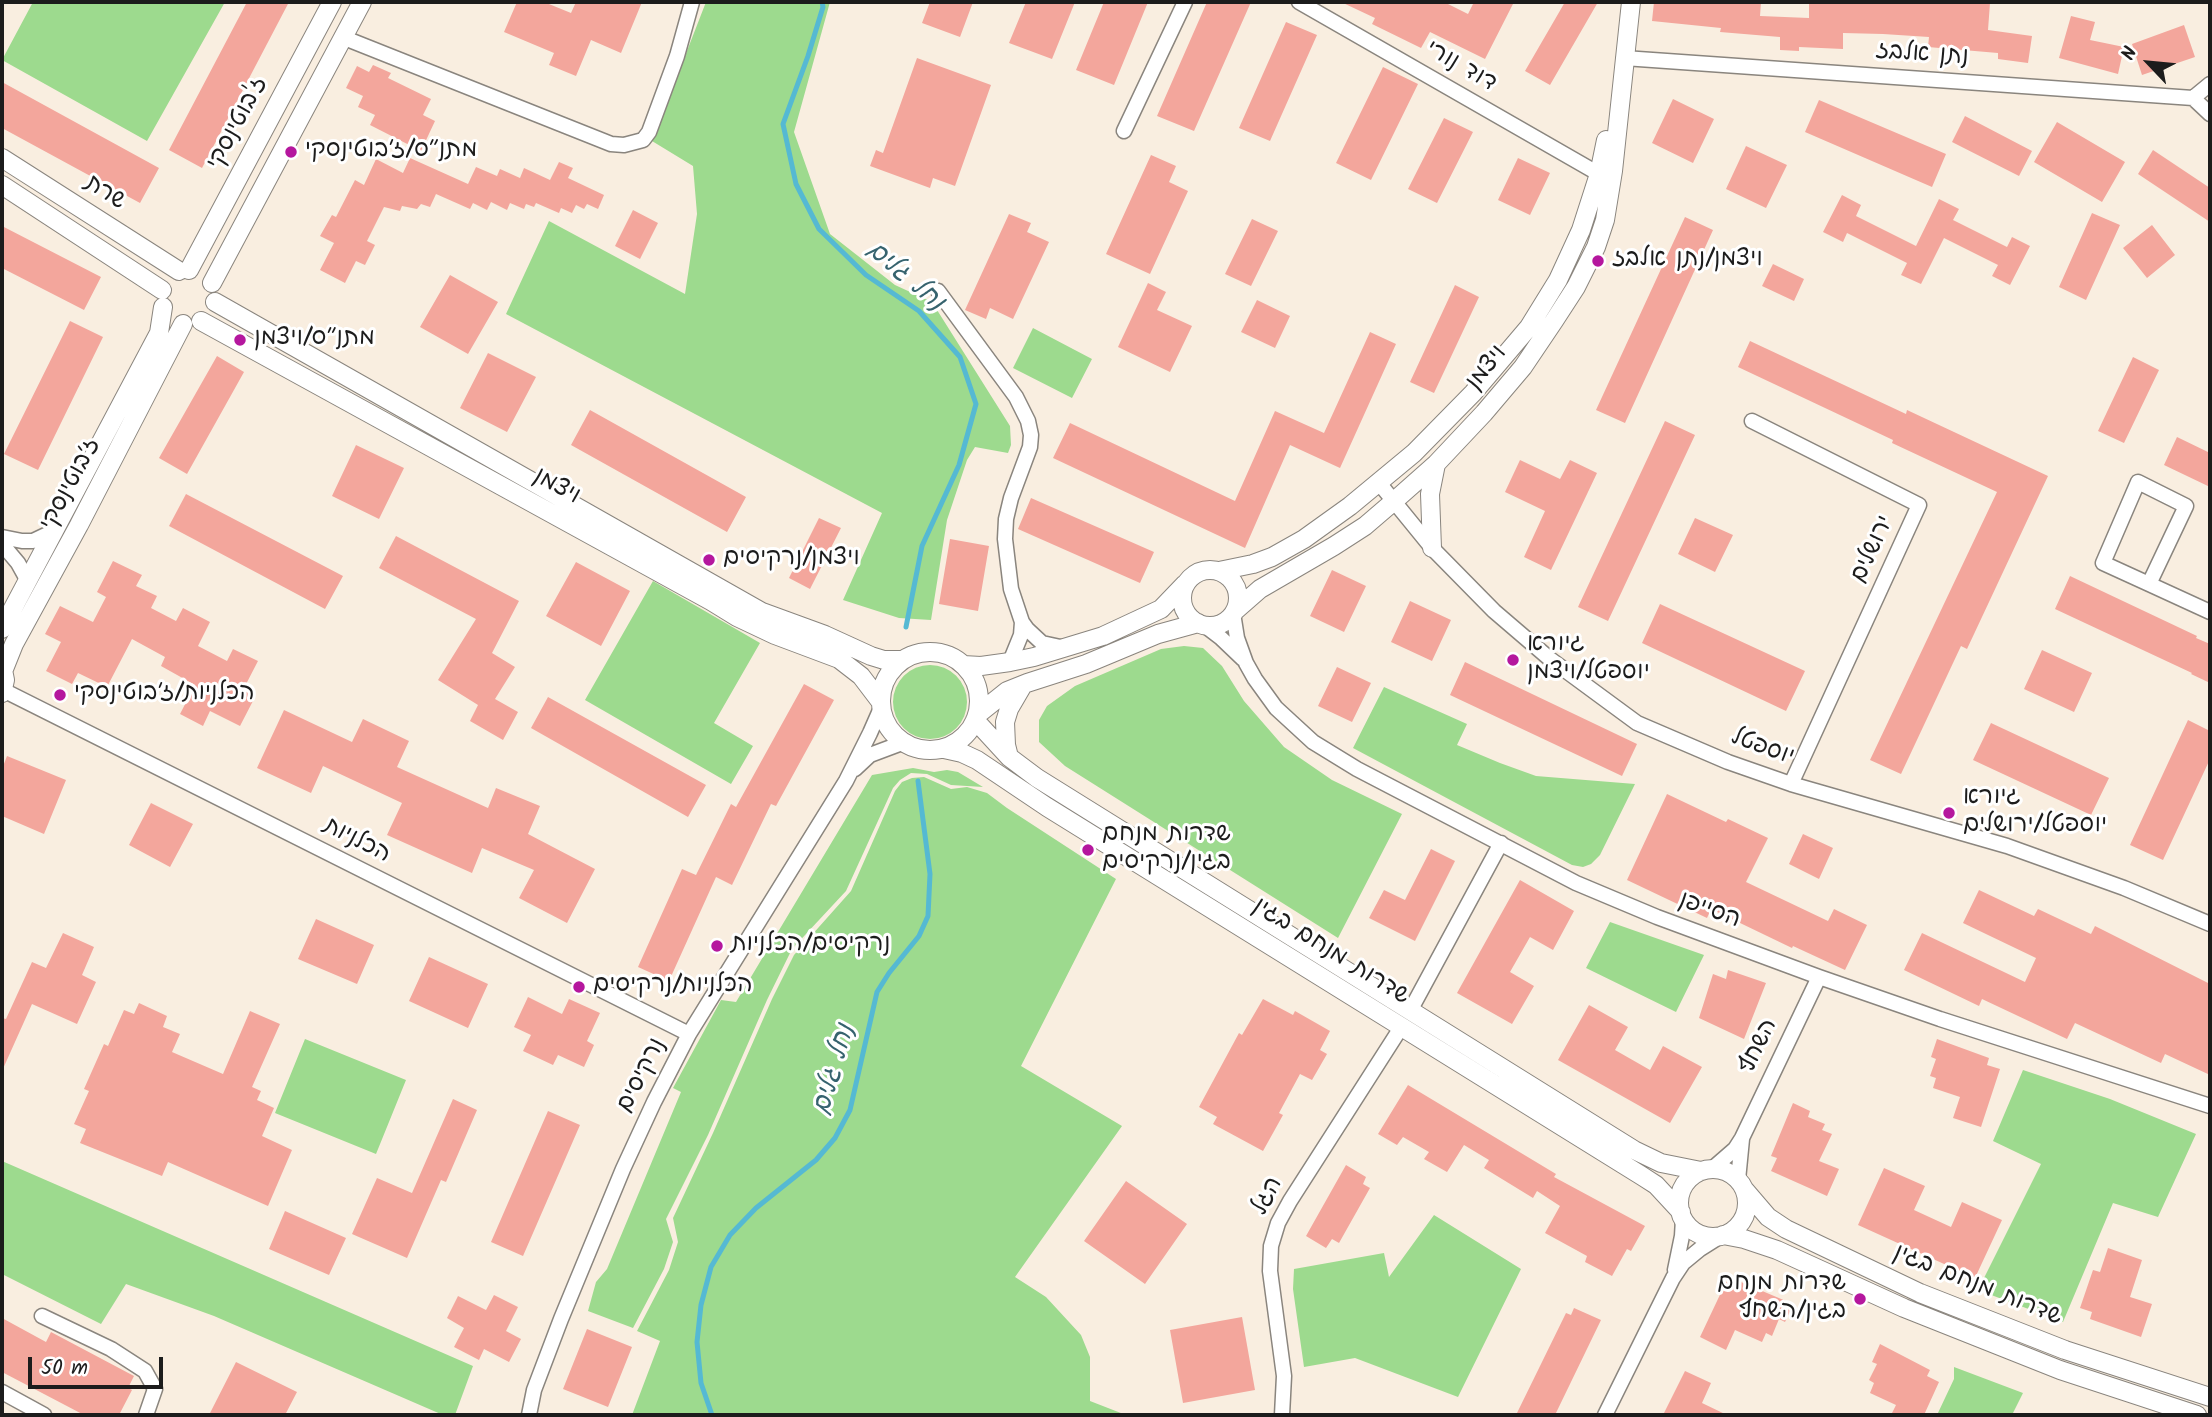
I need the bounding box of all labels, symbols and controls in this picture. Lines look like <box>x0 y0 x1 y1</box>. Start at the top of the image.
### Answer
north arrow <box>2114 28 2184 98</box>
street label: דוד נורי <box>1419 36 1501 100</box>
street label: נתן אלבז <box>1874 38 1970 74</box>
text: N <box>2114 42 2146 66</box>
street label: ז'בוטינסקי <box>203 73 275 175</box>
place label: מתנ״ס/ז׳בוטינסקי <box>305 138 477 166</box>
marker: מתנ״ס/ז׳בוטינסקי <box>283 144 299 160</box>
street label: שרת <box>78 170 130 218</box>
water label: נחל גלים <box>859 236 949 320</box>
place label: ויצמן/נתן אלבז <box>1612 247 1763 275</box>
marker: ויצמן/נתן אלבז <box>1590 253 1606 269</box>
place label: מתנ״ס/ויצמן <box>254 326 375 354</box>
marker: מתנ״ס/ויצמן <box>232 332 248 348</box>
street label: ויצמן <box>1461 341 1515 397</box>
street label: ז׳בוטינסקי <box>36 434 108 536</box>
street label: ויצמן <box>528 464 584 512</box>
street label: ירושלים <box>1846 512 1902 588</box>
place label: ויצמן/נרקיסים <box>723 546 860 574</box>
marker: ויצמן/נרקיסים <box>701 552 717 568</box>
place label: גיורא יוספטל/ויצמן <box>1527 632 1650 688</box>
marker: גיורא יוספטל/ויצמן <box>1505 652 1521 668</box>
place label: הכלניות/ז׳בוטינסקי <box>74 681 255 709</box>
marker: הכלניות/ז׳בוטינסקי <box>52 687 68 703</box>
street label: יוספטל <box>1726 724 1798 774</box>
place label: גיורא יוספטל/ירושלים <box>1963 785 2107 841</box>
marker: גיורא יוספטל/ירושלים <box>1941 805 1957 821</box>
street label: הכלניות <box>317 813 395 871</box>
place label: שדרות מנחם בגין/נרקיסים <box>1102 822 1231 878</box>
marker: שדרות מנחם בגין/נרקיסים <box>1080 842 1096 858</box>
street label: הסייפן <box>1674 888 1744 936</box>
street label: שדרות מנחם בגין <box>1246 893 1414 1013</box>
place label: נרקיסים/הכלניות <box>731 932 891 960</box>
marker: נרקיסים/הכלניות <box>709 938 725 954</box>
place label: הכלניות/נרקיסים <box>593 973 753 1001</box>
marker: הכלניות/נרקיסים <box>571 979 587 995</box>
street label: השחף <box>1734 1015 1786 1079</box>
water label: נחל גלים <box>808 1021 864 1119</box>
street label: נרקיסים <box>612 1034 674 1118</box>
street label: הגל <box>1247 1173 1291 1221</box>
street label: שדרות מנחם בגין <box>1888 1240 2066 1334</box>
place label: שדרות מנחם בגין/השחף <box>1717 1271 1846 1327</box>
marker: שדרות מנחם בגין/השחף <box>1852 1291 1868 1307</box>
scale bar <box>32 1344 166 1388</box>
text: 50 m <box>41 1352 88 1385</box>

